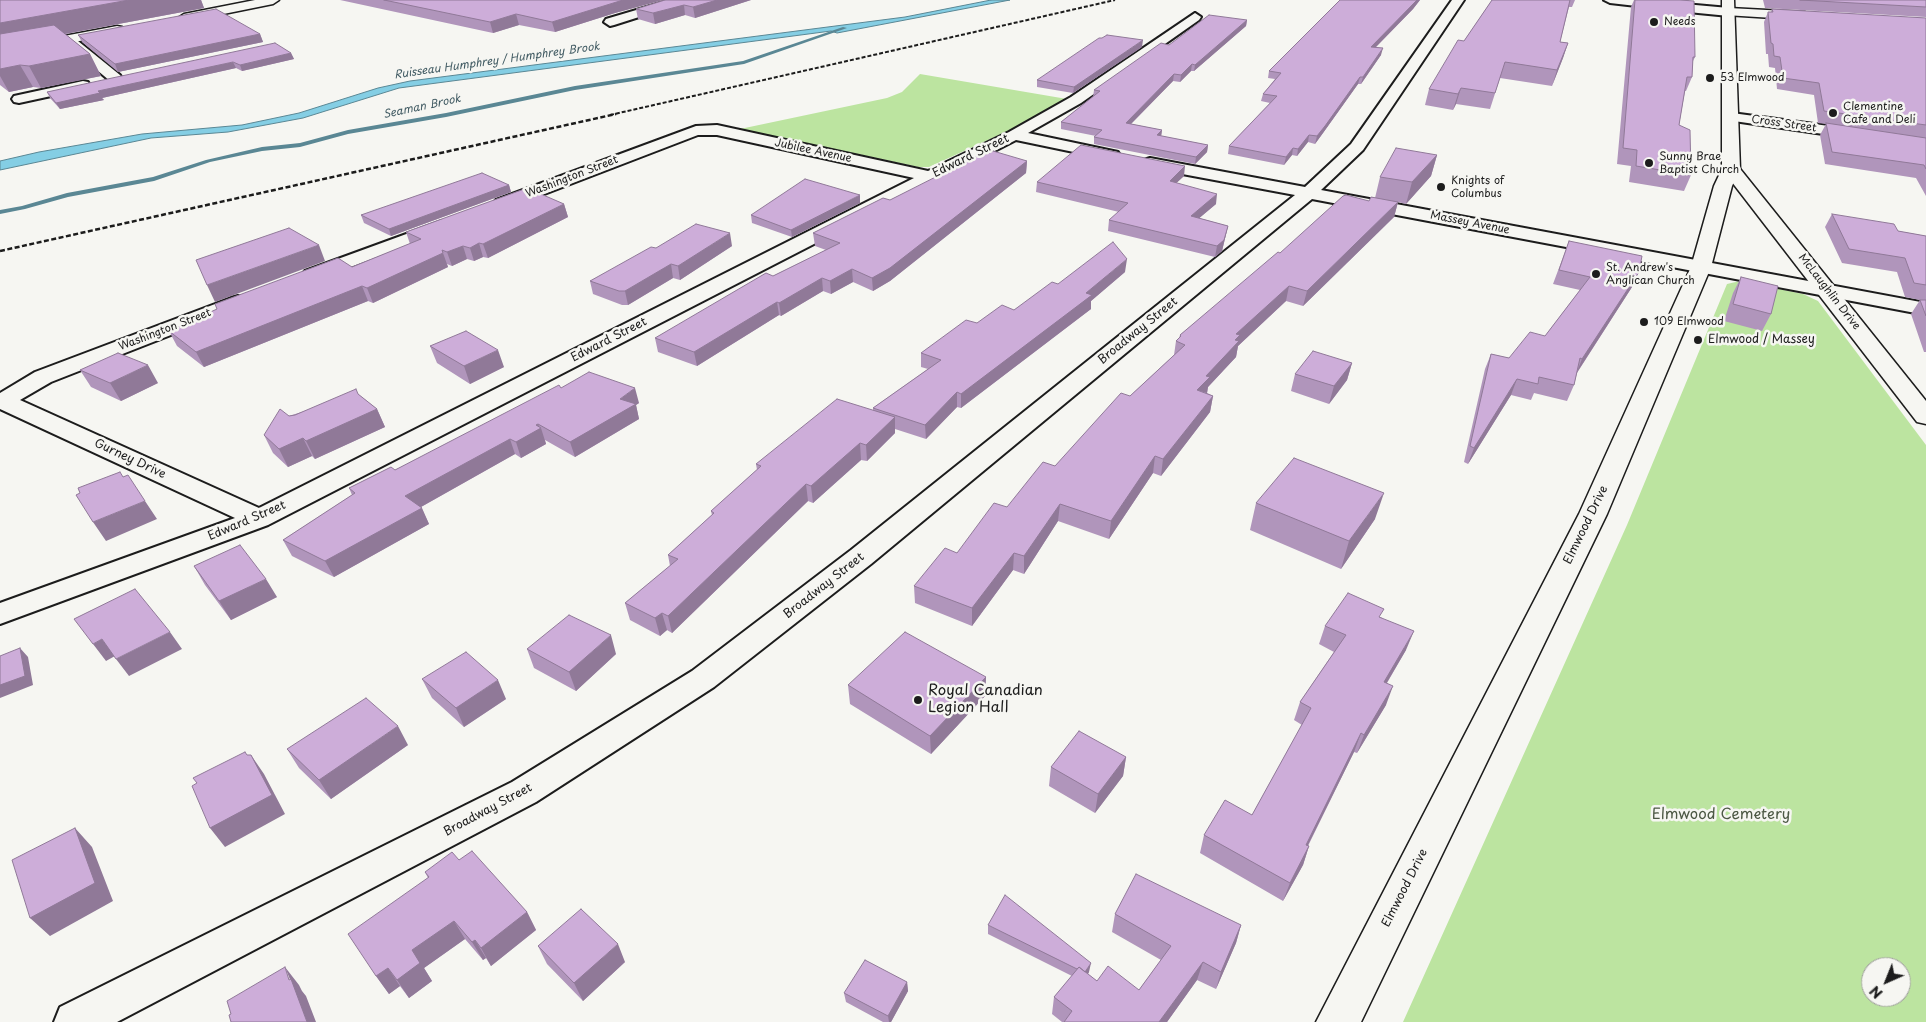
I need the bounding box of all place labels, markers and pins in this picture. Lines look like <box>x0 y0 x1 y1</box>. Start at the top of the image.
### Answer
place label: Needs <box>1664 15 1695 29</box>
marker: Needs <box>1648 16 1660 28</box>
place label: 53 Elmwood <box>1720 71 1785 85</box>
marker: 53 Elmwood <box>1704 72 1716 84</box>
place label: Clementine Cafe and Deli <box>1843 100 1916 126</box>
marker: Clementine Cafe and Deli <box>1827 107 1839 119</box>
place label: Sunny Brae Baptist Church <box>1659 150 1739 176</box>
marker: Sunny Brae Baptist Church <box>1643 157 1655 169</box>
place label: Knights of Columbus <box>1451 174 1504 200</box>
marker: Knights of Columbus <box>1435 181 1447 193</box>
place label: St. Andrew's Anglican Church <box>1606 261 1695 287</box>
marker: St. Andrew's Anglican Church <box>1590 268 1602 280</box>
place label: 109 Elmwood <box>1654 315 1724 329</box>
marker: 109 Elmwood <box>1638 316 1650 328</box>
place label: Elmwood / Massey <box>1708 333 1815 347</box>
marker: Elmwood / Massey <box>1692 334 1704 346</box>
place label: Royal Canadian Legion Hall <box>928 682 1043 717</box>
marker: Royal Canadian Legion Hall <box>912 694 924 706</box>

